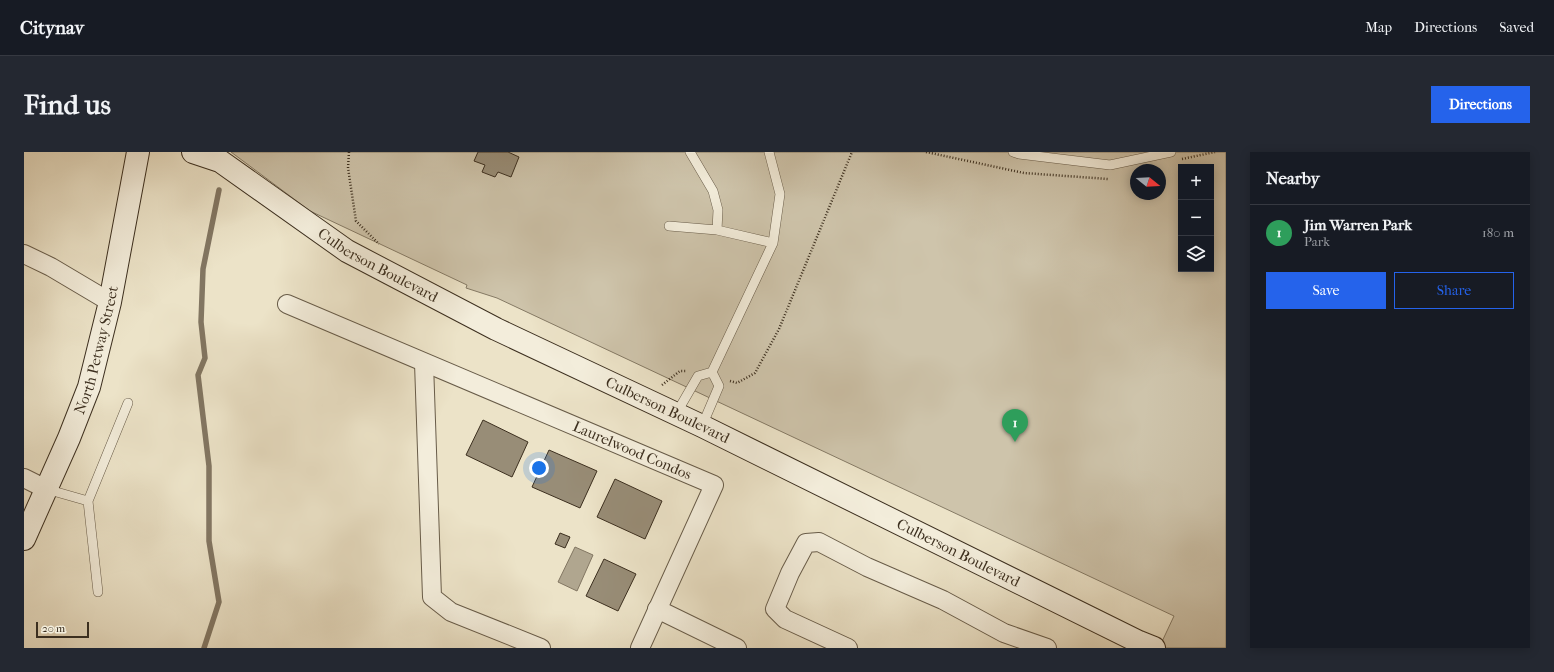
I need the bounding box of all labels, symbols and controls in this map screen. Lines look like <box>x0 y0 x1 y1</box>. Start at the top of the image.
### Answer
text: Citynav <box>20 17 84 39</box>
text: Map <box>1365 19 1392 36</box>
text: Directions <box>1414 19 1477 36</box>
text: Saved <box>1499 19 1534 36</box>
button: Directions <box>1431 86 1530 123</box>
text: Find us <box>24 88 111 121</box>
north arrow <box>1130 164 1166 200</box>
map controls <box>1178 164 1214 272</box>
button: + <box>1178 164 1214 200</box>
text: Nearby <box>1266 168 1320 188</box>
button: − <box>1178 200 1214 236</box>
text: Jim Warren Park <box>1304 216 1412 234</box>
street label: Culberson Boulevard <box>314 224 442 306</box>
text: 1 <box>1277 225 1281 240</box>
text: 180 m <box>1482 225 1514 240</box>
text: Park <box>1304 234 1330 249</box>
button: layers <box>1178 236 1214 272</box>
button: Save <box>1266 272 1386 309</box>
button: Share <box>1394 272 1514 309</box>
street label: North Petway Street <box>70 284 122 417</box>
street label: Culberson Boulevard <box>603 373 733 448</box>
pin: 1 <box>1002 409 1028 442</box>
street label: Laurelwood Condos <box>570 417 695 484</box>
your location <box>529 458 549 478</box>
street label: Culberson Boulevard <box>894 515 1024 591</box>
scale bar <box>36 620 89 639</box>
text: 20 m <box>42 622 65 635</box>

